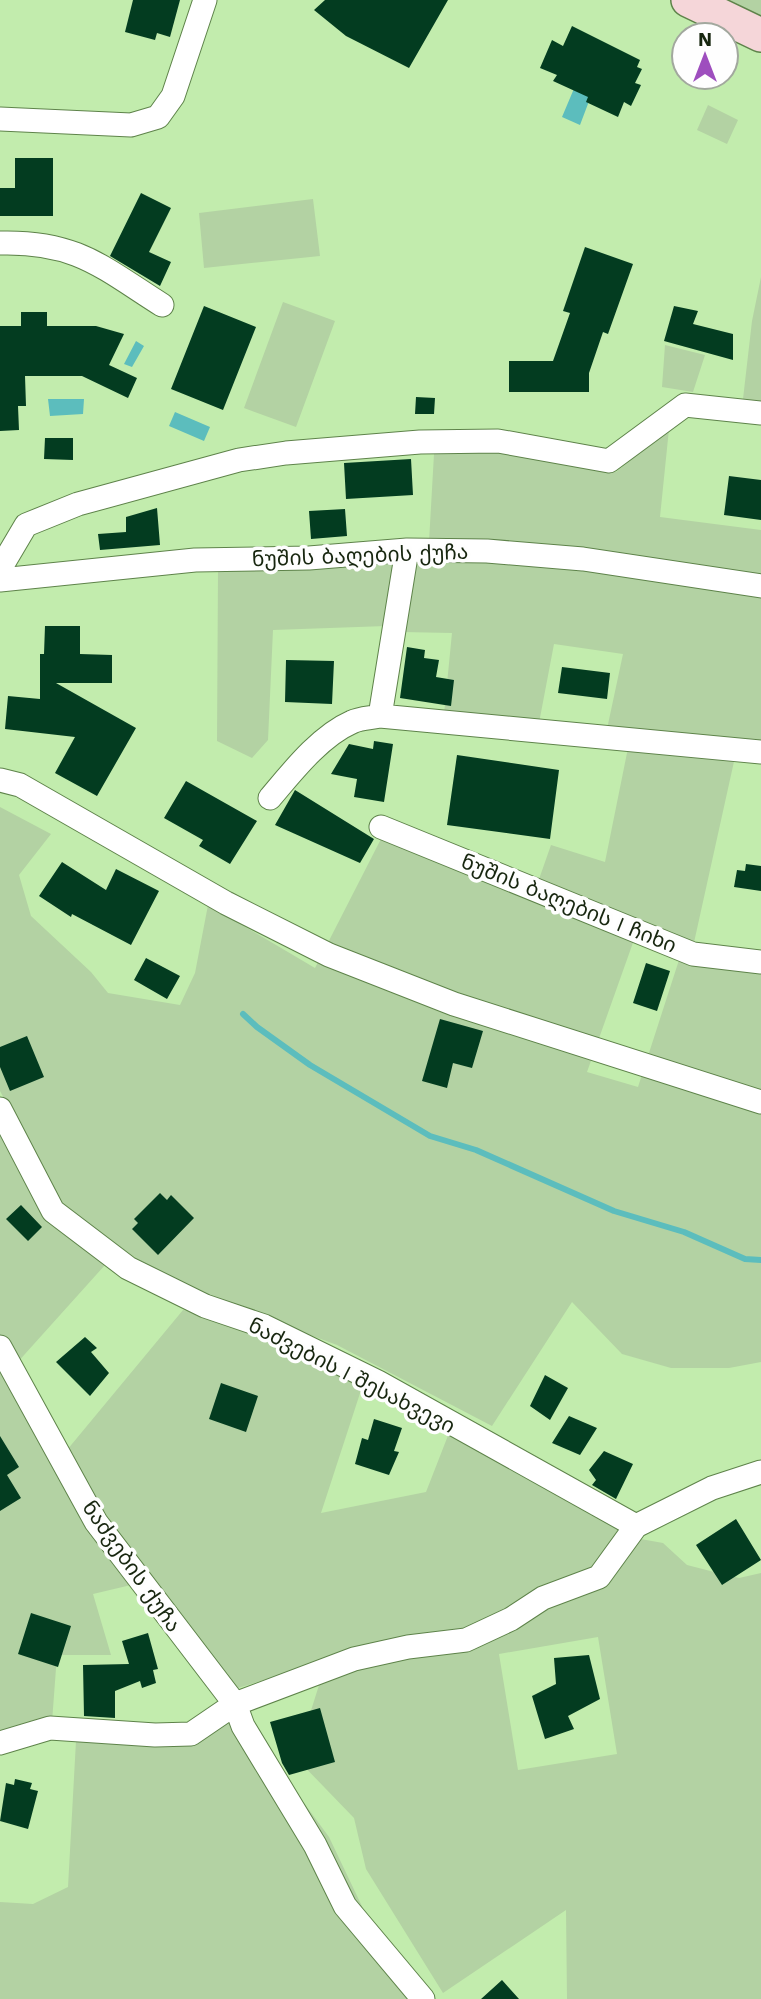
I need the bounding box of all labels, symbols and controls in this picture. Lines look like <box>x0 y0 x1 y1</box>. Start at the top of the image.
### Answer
north arrow <box>670 21 740 91</box>
text: N <box>698 28 712 51</box>
street label: ნუშის ბაღების ქუჩა <box>251 539 469 572</box>
street label: ნუშის ბაღების I ჩიხი <box>457 848 681 959</box>
street label: ნაძვების I შესახვევი <box>244 1312 460 1438</box>
street label: ნაძვების ქუჩა <box>77 1495 187 1637</box>

